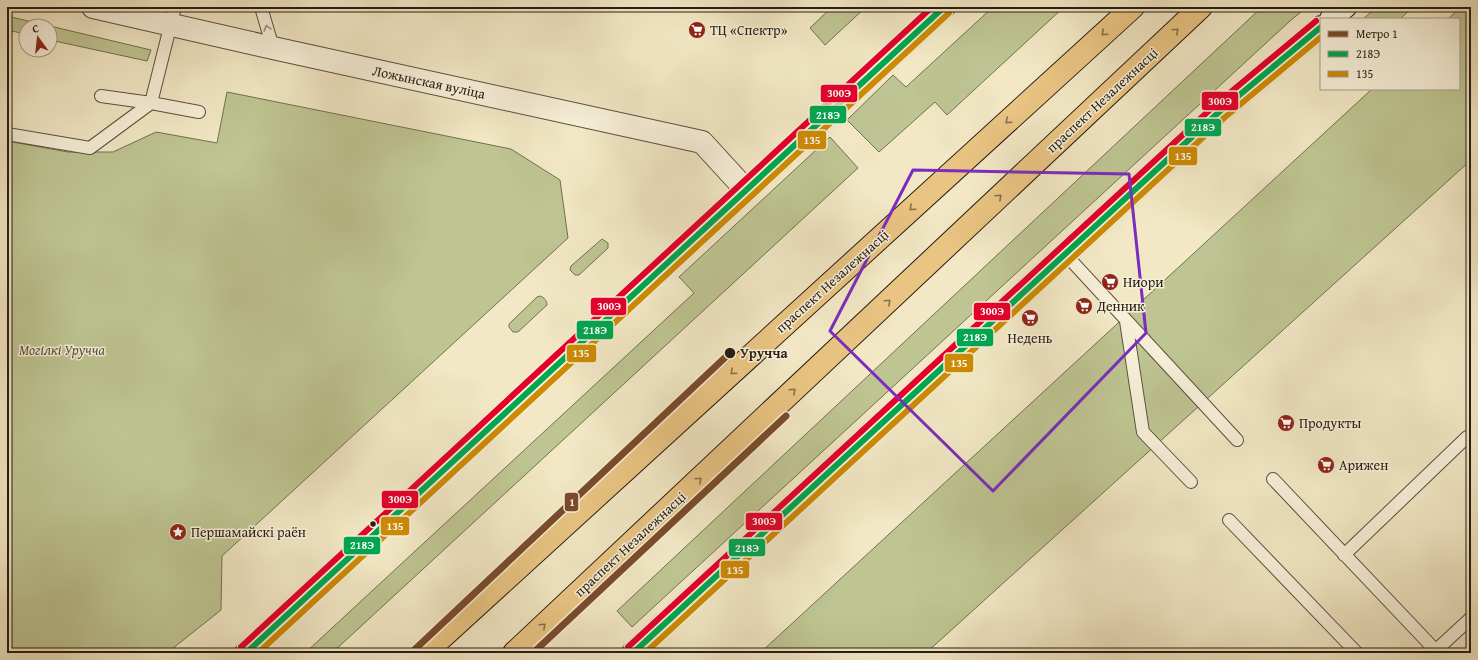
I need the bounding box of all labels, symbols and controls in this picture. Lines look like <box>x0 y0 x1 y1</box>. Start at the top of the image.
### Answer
north arrow <box>18 18 58 58</box>
legend <box>1320 18 1460 90</box>
text: С <box>30 20 40 37</box>
supermarket icon: ТЦ «Спектр» <box>687 20 707 40</box>
place label: ТЦ «Спектр» <box>710 20 788 40</box>
one-way arrow <box>263 24 272 31</box>
text: Метро 1 <box>1356 25 1398 42</box>
one-way arrow <box>1171 28 1179 36</box>
one-way arrow <box>1102 29 1109 36</box>
street label: праспект Незалежнасці <box>1042 43 1162 157</box>
text: 218Э <box>1356 45 1380 62</box>
street label: Ложынская вуліца <box>371 60 488 104</box>
text: 135 <box>1356 65 1374 82</box>
line badge: 300Э <box>820 84 858 103</box>
text: 300Э <box>827 85 851 101</box>
line badge: 300Э <box>1201 91 1239 111</box>
text: 300Э <box>1208 93 1232 109</box>
line badge: 218Э <box>809 105 847 124</box>
text: 218Э <box>816 107 840 123</box>
one-way arrow <box>1005 116 1013 124</box>
line badge: 218Э <box>1184 118 1222 137</box>
text: 218Э <box>1191 119 1215 135</box>
line badge: 135 <box>797 130 827 150</box>
text: 135 <box>803 132 821 148</box>
line badge: 135 <box>1168 146 1198 166</box>
text: 135 <box>1174 148 1192 164</box>
one-way arrow <box>995 194 1002 201</box>
one-way arrow <box>909 204 917 211</box>
street label: праспект Незалежнасці <box>771 225 893 337</box>
supermarket icon: Ниори <box>1100 272 1120 292</box>
place label: Ниори <box>1123 272 1164 292</box>
supermarket icon: Денник <box>1074 296 1094 316</box>
place label: Денник <box>1096 296 1145 316</box>
line badge: 300Э <box>590 297 627 316</box>
text: 300Э <box>597 298 621 314</box>
one-way arrow <box>883 299 891 306</box>
line badge: 300Э <box>973 302 1011 321</box>
text: 300Э <box>980 303 1004 319</box>
supermarket icon: Недень <box>1020 308 1040 328</box>
line badge: 218Э <box>576 320 614 340</box>
text: 218Э <box>583 322 607 338</box>
line badge: 218Э <box>956 328 994 347</box>
place label: Недень <box>1008 328 1053 348</box>
text: 218Э <box>963 329 987 345</box>
park label: Могілкі Уручча <box>19 340 106 360</box>
place label: Уручча <box>740 343 789 363</box>
line badge: 135 <box>566 344 597 363</box>
text: 135 <box>572 345 590 361</box>
marker: Уручча <box>723 346 737 360</box>
line badge: 135 <box>944 353 974 373</box>
text: 135 <box>950 355 968 371</box>
one-way arrow <box>731 367 738 374</box>
one-way arrow <box>788 388 796 395</box>
supermarket icon: Продукты <box>1276 413 1296 433</box>
place label: Продукты <box>1299 413 1362 433</box>
supermarket icon: Арижен <box>1316 455 1336 475</box>
place label: Арижен <box>1339 455 1388 475</box>
one-way arrow <box>694 477 701 484</box>
street label: праспект Незалежнасці <box>570 487 690 601</box>
line badge: 300Э <box>381 490 419 509</box>
text: 300Э <box>388 491 412 507</box>
line badge: 1 <box>564 492 579 512</box>
text: 1 <box>569 494 575 510</box>
line badge: 300Э <box>745 512 783 531</box>
text: 300Э <box>752 513 776 529</box>
line badge: 135 <box>380 516 410 536</box>
text: 135 <box>386 518 404 534</box>
unlabelled marker <box>368 519 378 529</box>
place icon: Першамайскі раён <box>168 522 188 542</box>
place label: Першамайскі раён <box>191 522 306 542</box>
line badge: 218Э <box>343 536 381 555</box>
text: 218Э <box>350 537 374 553</box>
line badge: 218Э <box>728 538 766 557</box>
text: 218Э <box>735 540 759 556</box>
line badge: 135 <box>720 560 750 579</box>
text: 135 <box>726 562 744 578</box>
one-way arrow <box>538 623 546 631</box>

